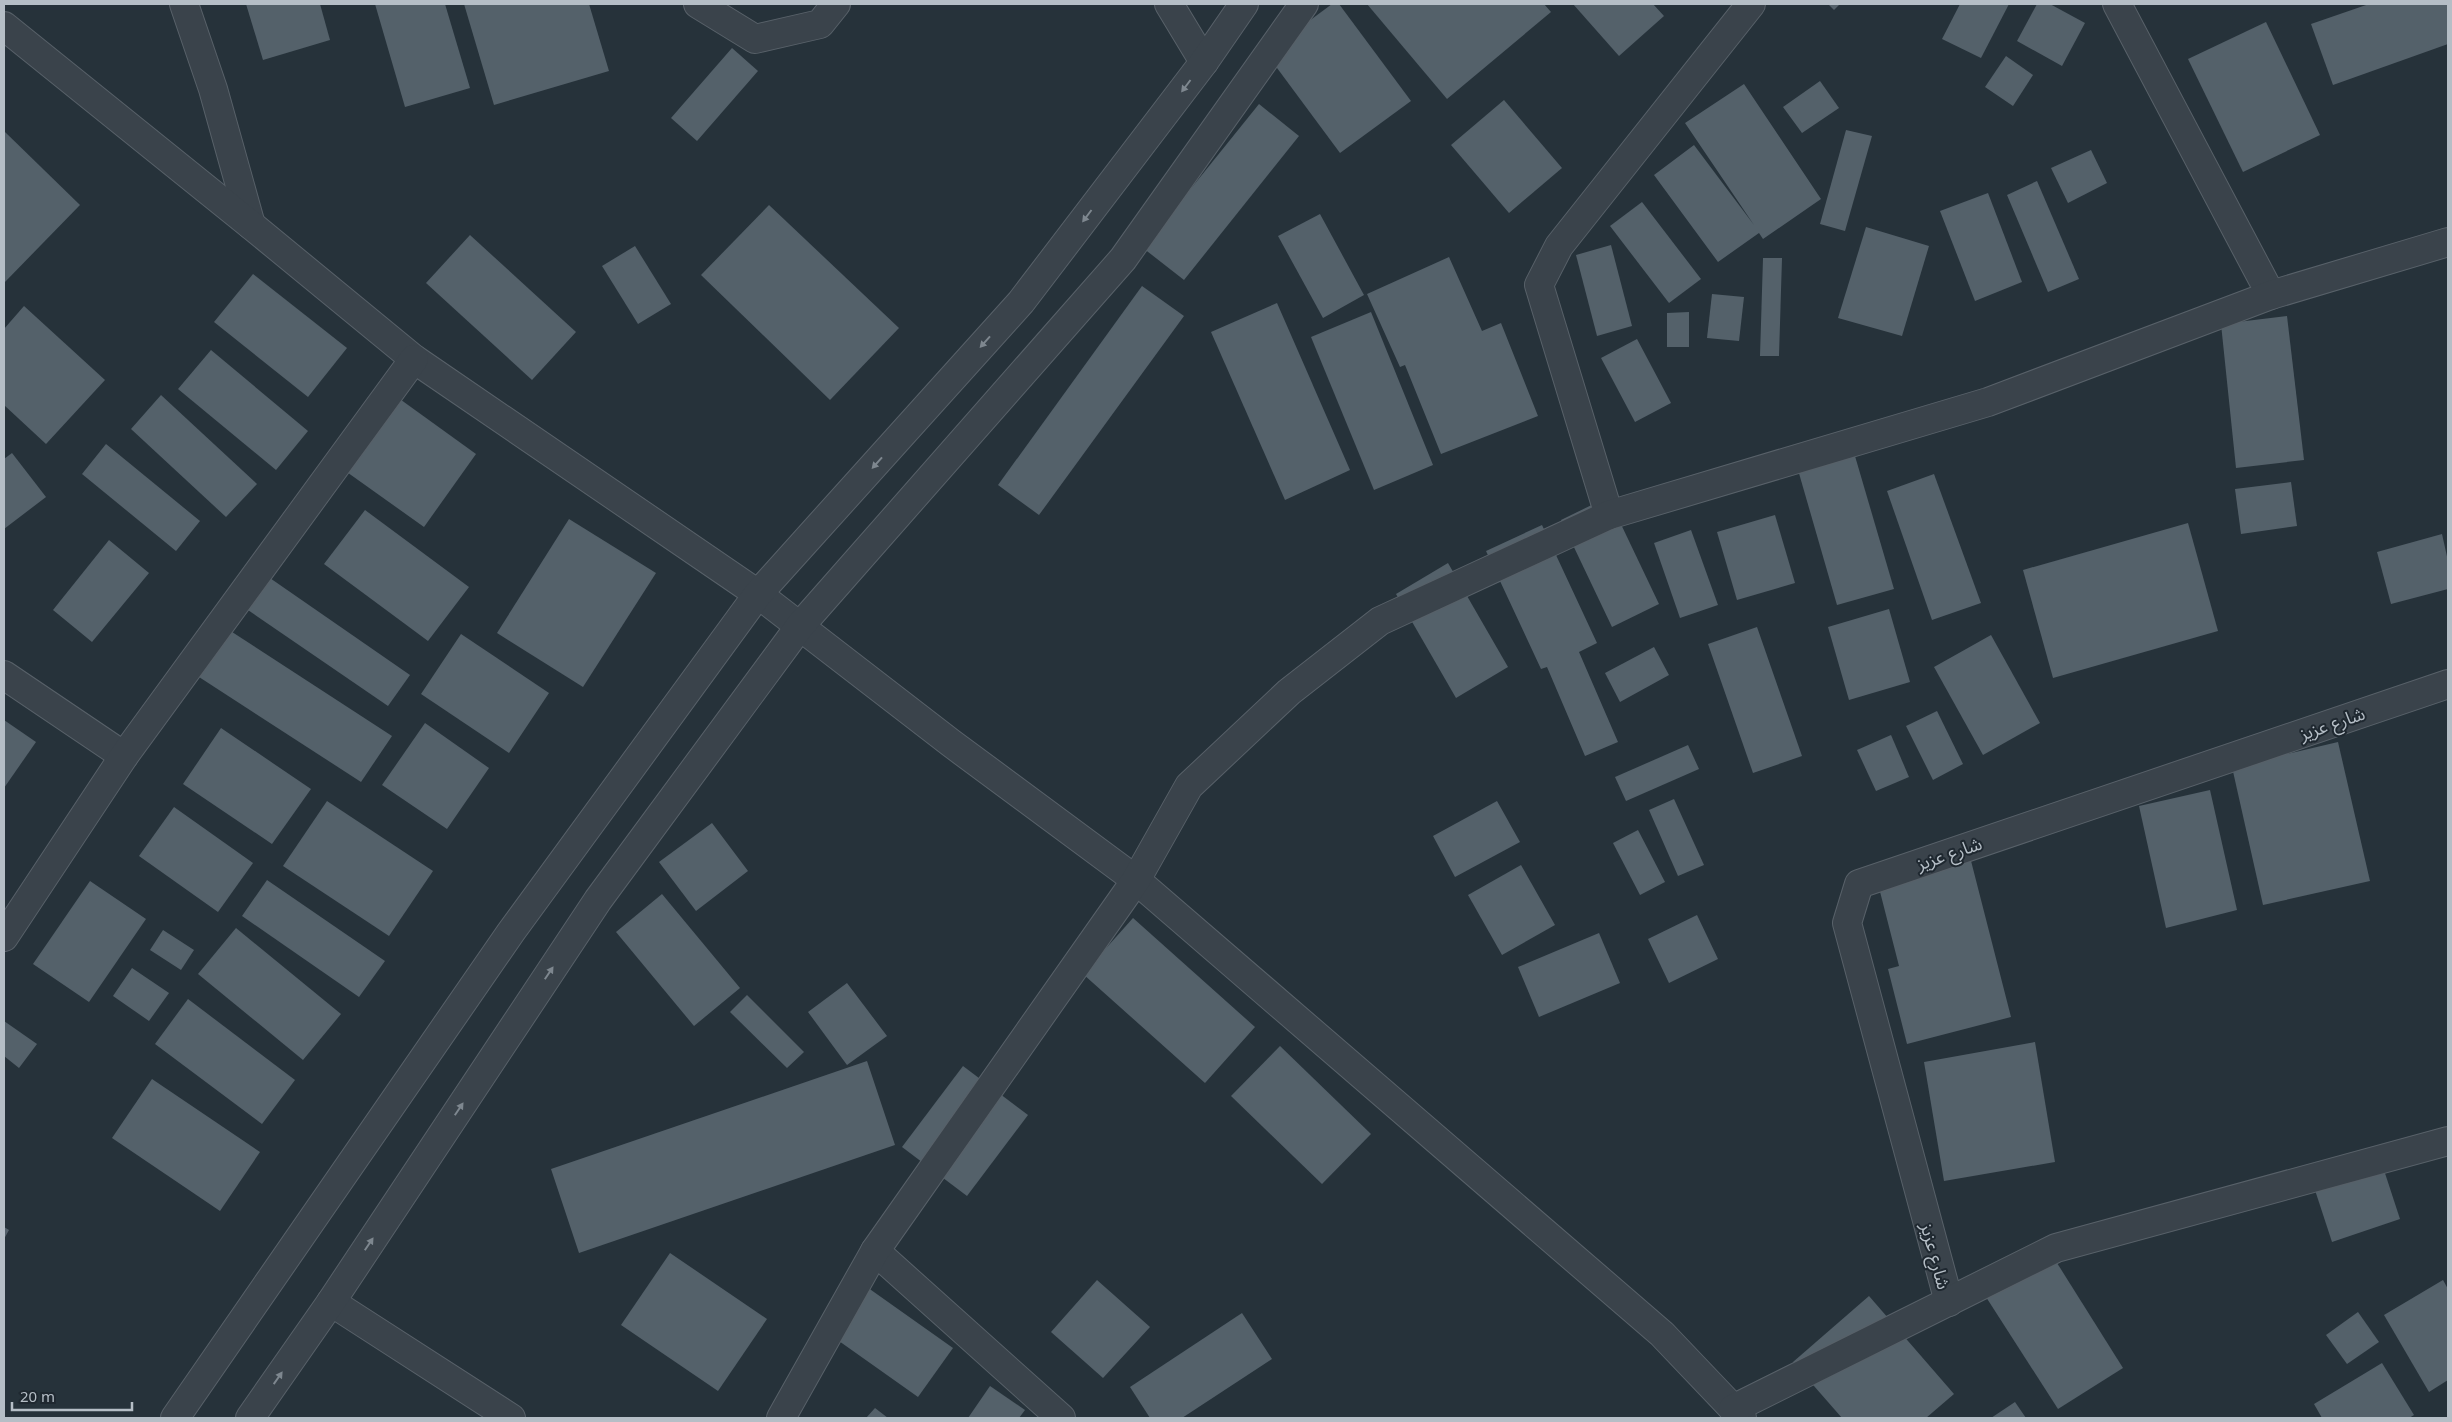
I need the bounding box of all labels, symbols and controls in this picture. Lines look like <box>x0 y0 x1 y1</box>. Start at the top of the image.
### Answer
one-way arrow <box>1181 79 1191 93</box>
one-way arrow <box>1082 209 1093 222</box>
one-way arrow <box>980 335 991 348</box>
one-way arrow <box>871 456 882 469</box>
street label: شارع عزيز <box>2295 701 2369 749</box>
street label: شارع عزيز <box>1912 831 1986 879</box>
one-way arrow <box>545 967 554 980</box>
one-way arrow <box>455 1102 464 1115</box>
street label: شارع عزيز <box>1912 1219 1956 1293</box>
one-way arrow <box>365 1237 374 1251</box>
one-way arrow <box>273 1371 283 1385</box>
scale bar <box>12 1380 132 1412</box>
text: 20 m <box>20 1386 55 1406</box>

